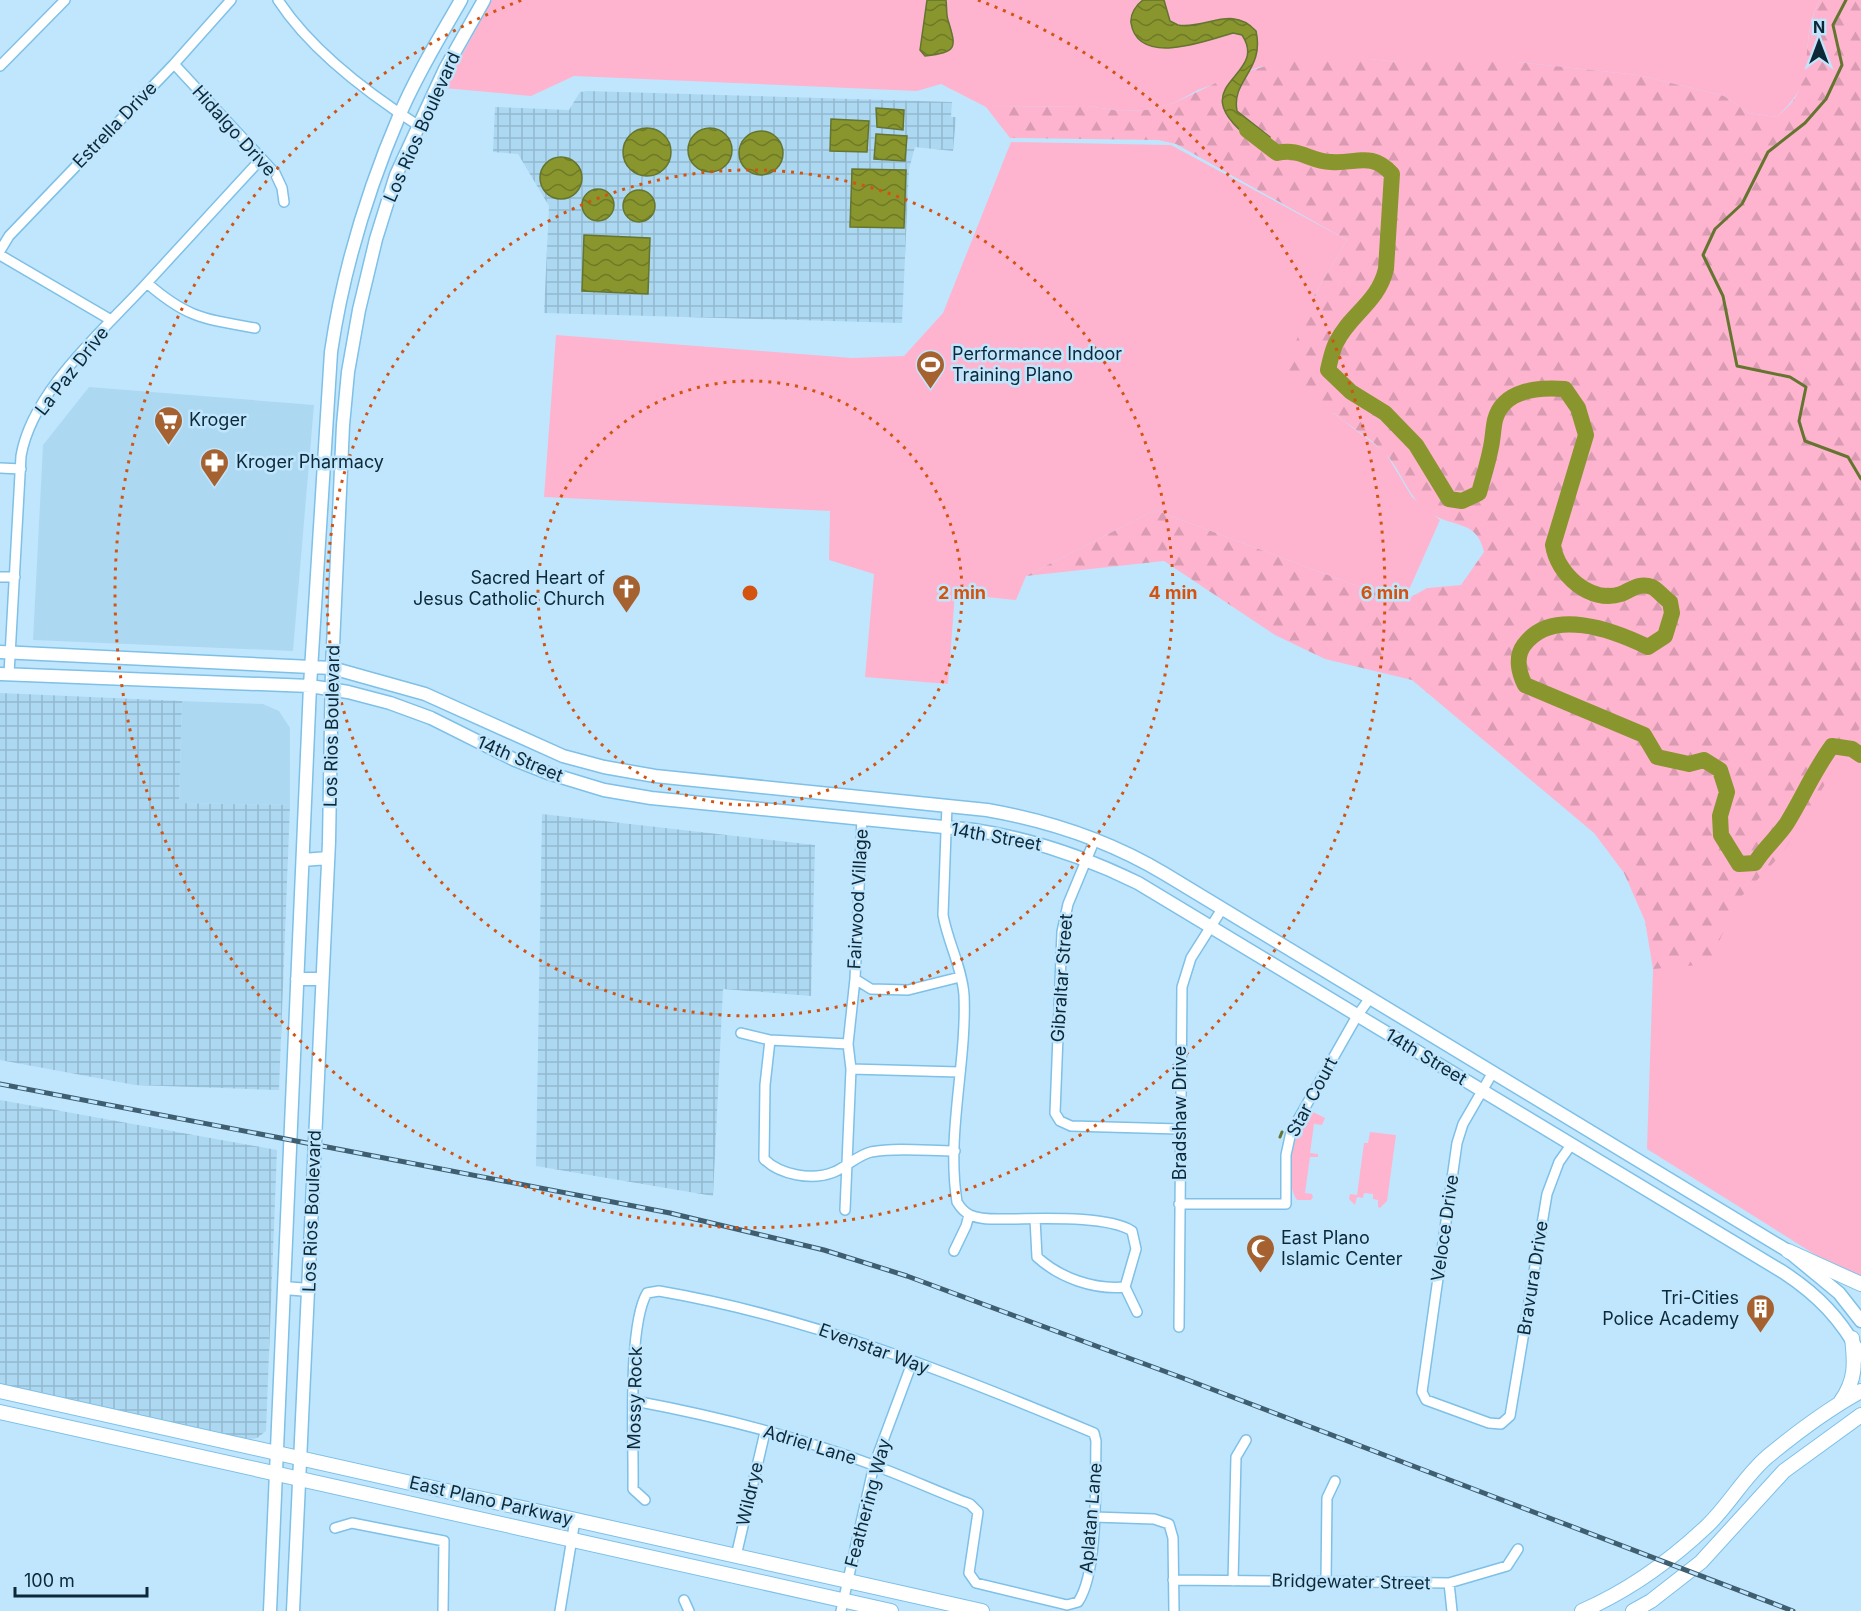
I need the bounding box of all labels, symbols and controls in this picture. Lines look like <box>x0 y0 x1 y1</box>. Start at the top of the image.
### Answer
north arrow <box>1789 12 1849 72</box>
text: N <box>1813 17 1825 37</box>
street label: Los Rios Boulevard <box>379 48 464 205</box>
street label: Estrella Drive <box>68 77 161 172</box>
street label: Hidalgo Drive <box>188 81 281 180</box>
street label: La Paz Drive <box>31 322 113 419</box>
place label: Performance Indoor Training Plano <box>952 343 1122 385</box>
sports icon: Performance Indoor Training Plano <box>915 348 947 390</box>
supermarket icon: Kroger <box>152 404 184 446</box>
place label: Kroger <box>189 409 247 430</box>
pharmacy icon: Kroger Pharmacy <box>199 446 231 488</box>
place label: Kroger Pharmacy <box>236 451 384 472</box>
place label: Sacred Heart of Jesus Catholic Church <box>413 567 605 609</box>
church icon: Sacred Heart of Jesus Catholic Church <box>610 572 642 614</box>
text: 2 min <box>938 582 986 603</box>
text: 4 min <box>1149 582 1197 603</box>
text: 6 min <box>1361 582 1409 603</box>
centre of rings <box>740 583 760 603</box>
street label: Los Rios Boulevard <box>320 645 343 807</box>
street label: 14th Street <box>474 731 566 786</box>
street label: 14th Street <box>949 818 1043 855</box>
street label: Fairwood Village <box>843 828 872 970</box>
street label: Gibraltar Street <box>1047 913 1076 1043</box>
street label: 14th Street <box>1382 1024 1471 1089</box>
street label: Bradshaw Drive <box>1169 1046 1190 1180</box>
street label: Star Court <box>1282 1053 1341 1140</box>
street label: Los Rios Boulevard <box>298 1130 325 1292</box>
street label: Veloce Drive <box>1427 1173 1462 1283</box>
street label: Bravura Drive <box>1513 1219 1552 1337</box>
place label: East Plano Islamic Center <box>1281 1227 1403 1269</box>
mosque icon: East Plano Islamic Center <box>1244 1232 1276 1274</box>
place label: Tri-Cities Police Academy <box>1602 1287 1739 1329</box>
building icon: Tri-Cities Police Academy <box>1744 1292 1776 1334</box>
street label: Evenstar Way <box>816 1319 932 1378</box>
street label: Mossy Rock <box>623 1346 646 1450</box>
street label: Adriel Lane <box>761 1420 859 1469</box>
street label: Feathering Way <box>840 1436 895 1570</box>
street label: Wildrye <box>732 1460 767 1528</box>
street label: Aplatan Lane <box>1075 1462 1106 1574</box>
street label: East Plano Parkway <box>407 1471 575 1530</box>
scale bar <box>15 1560 147 1598</box>
text: 100 m <box>24 1570 75 1591</box>
street label: Bridgewater Street <box>1271 1570 1431 1593</box>

